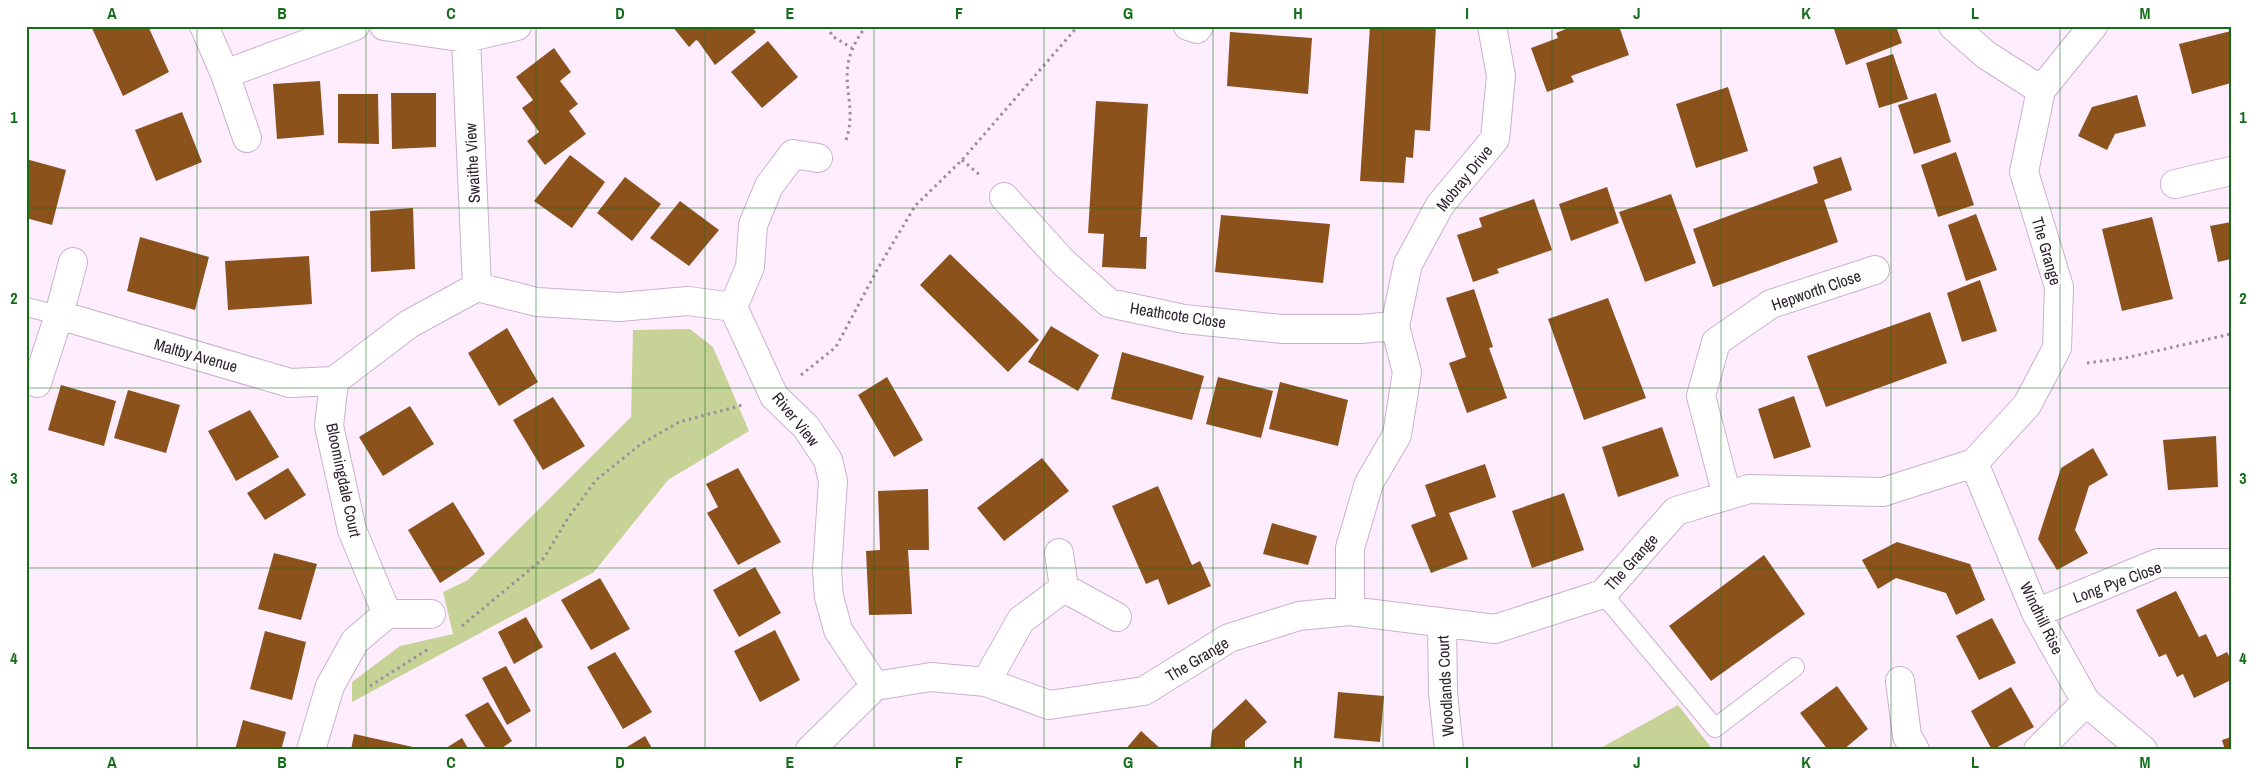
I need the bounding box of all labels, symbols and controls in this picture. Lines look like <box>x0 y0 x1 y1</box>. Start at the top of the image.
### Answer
text: A <box>107 2 117 24</box>
text: B <box>277 2 287 24</box>
text: C <box>446 2 456 24</box>
text: D <box>615 2 625 24</box>
text: E <box>786 2 795 24</box>
text: F <box>955 2 963 24</box>
text: G <box>1123 2 1133 24</box>
text: H <box>1293 2 1303 24</box>
text: I <box>1465 2 1469 24</box>
text: J <box>1633 2 1641 24</box>
text: K <box>1801 2 1811 24</box>
text: L <box>1971 2 1979 24</box>
text: M <box>2140 2 2151 24</box>
text: 1 <box>10 106 18 128</box>
text: 1 <box>2239 106 2247 128</box>
street label: Swaithe View <box>459 122 485 204</box>
street label: Mobray Drive <box>1431 140 1497 216</box>
street label: The Grange <box>2027 214 2067 288</box>
street label: Hepworth Close <box>1768 264 1864 316</box>
text: 2 <box>10 287 18 309</box>
text: 2 <box>2239 287 2247 309</box>
street label: Heathcote Close <box>1128 297 1228 333</box>
street label: Maltby Avenue <box>152 333 240 377</box>
street label: River View <box>767 387 825 451</box>
street label: Bloomingdale Court <box>321 421 367 539</box>
text: 3 <box>10 467 18 489</box>
text: 3 <box>2239 467 2247 489</box>
street label: The Grange <box>1599 529 1663 595</box>
street label: Long Pye Close <box>2070 556 2164 608</box>
street label: Windhill Rise <box>2015 578 2069 658</box>
street label: The Grange <box>1161 632 1233 686</box>
street label: Woodlands Court <box>1431 635 1459 737</box>
text: 4 <box>10 647 18 669</box>
text: 4 <box>2239 647 2247 669</box>
text: A <box>107 751 117 773</box>
text: B <box>277 751 287 773</box>
text: C <box>446 751 456 773</box>
text: D <box>615 751 625 773</box>
text: E <box>786 751 795 773</box>
text: F <box>955 751 963 773</box>
text: G <box>1123 751 1133 773</box>
text: H <box>1293 751 1303 773</box>
text: I <box>1465 751 1469 773</box>
text: J <box>1633 751 1641 773</box>
text: K <box>1801 751 1811 773</box>
text: L <box>1971 751 1979 773</box>
text: M <box>2140 751 2151 773</box>

